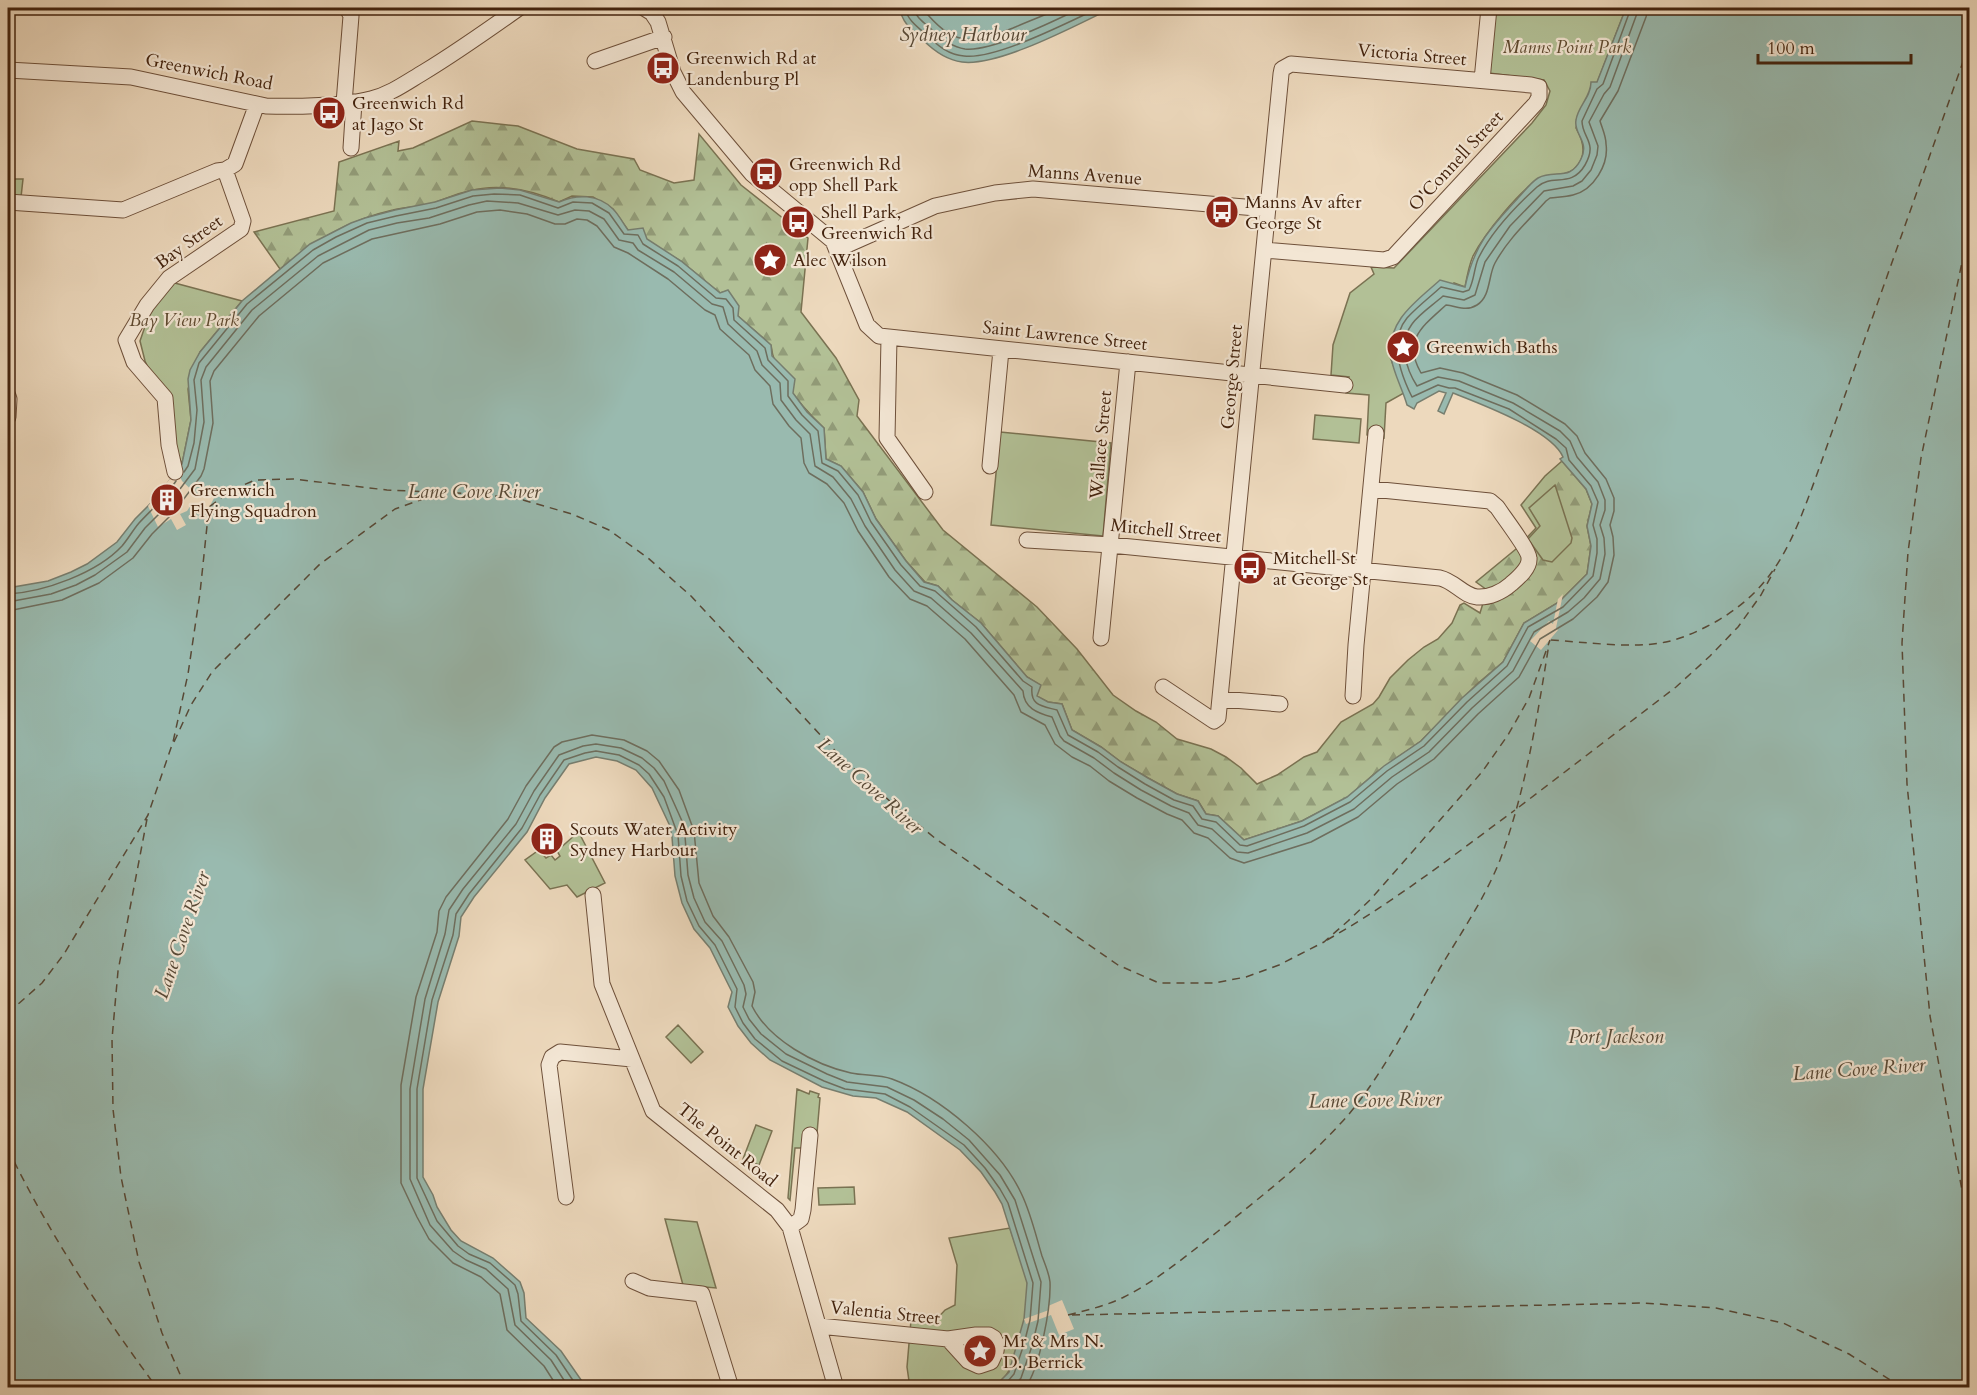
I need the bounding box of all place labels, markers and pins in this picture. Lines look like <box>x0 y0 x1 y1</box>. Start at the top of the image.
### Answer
place label: Greenwich Rd at Landenburg Pl <box>686 46 816 92</box>
bus stop icon: Greenwich Rd at Landenburg Pl <box>645 50 681 86</box>
place label: Greenwich Rd at Jago St <box>352 91 464 137</box>
bus stop icon: Greenwich Rd at Jago St <box>311 95 347 131</box>
place label: Greenwich Rd opp Shell Park <box>789 152 901 198</box>
bus stop icon: Greenwich Rd opp Shell Park <box>748 156 784 192</box>
place label: Manns Av after George St <box>1245 190 1362 236</box>
bus stop icon: Manns Av after George St <box>1204 194 1240 230</box>
place label: Shell Park, Greenwich Rd <box>821 200 933 246</box>
bus stop icon: Shell Park, Greenwich Rd <box>780 204 816 240</box>
place icon: Alec Wilson <box>752 242 788 278</box>
place label: Alec Wilson <box>793 248 888 273</box>
place icon: Greenwich Baths <box>1385 329 1421 365</box>
place label: Greenwich Baths <box>1426 335 1557 360</box>
place label: Greenwich Flying Squadron <box>190 478 318 524</box>
building icon: Greenwich Flying Squadron <box>149 482 185 518</box>
place label: Mitchell St at George St <box>1273 546 1368 592</box>
bus stop icon: Mitchell St at George St <box>1232 550 1268 586</box>
place label: Scouts Water Activity Sydney Harbour <box>570 817 738 863</box>
building icon: Scouts Water Activity Sydney Harbour <box>529 821 565 857</box>
place label: Mr & Mrs N. D. Berrick <box>1003 1329 1104 1375</box>
place icon: Mr & Mrs N. D. Berrick <box>962 1333 998 1369</box>

